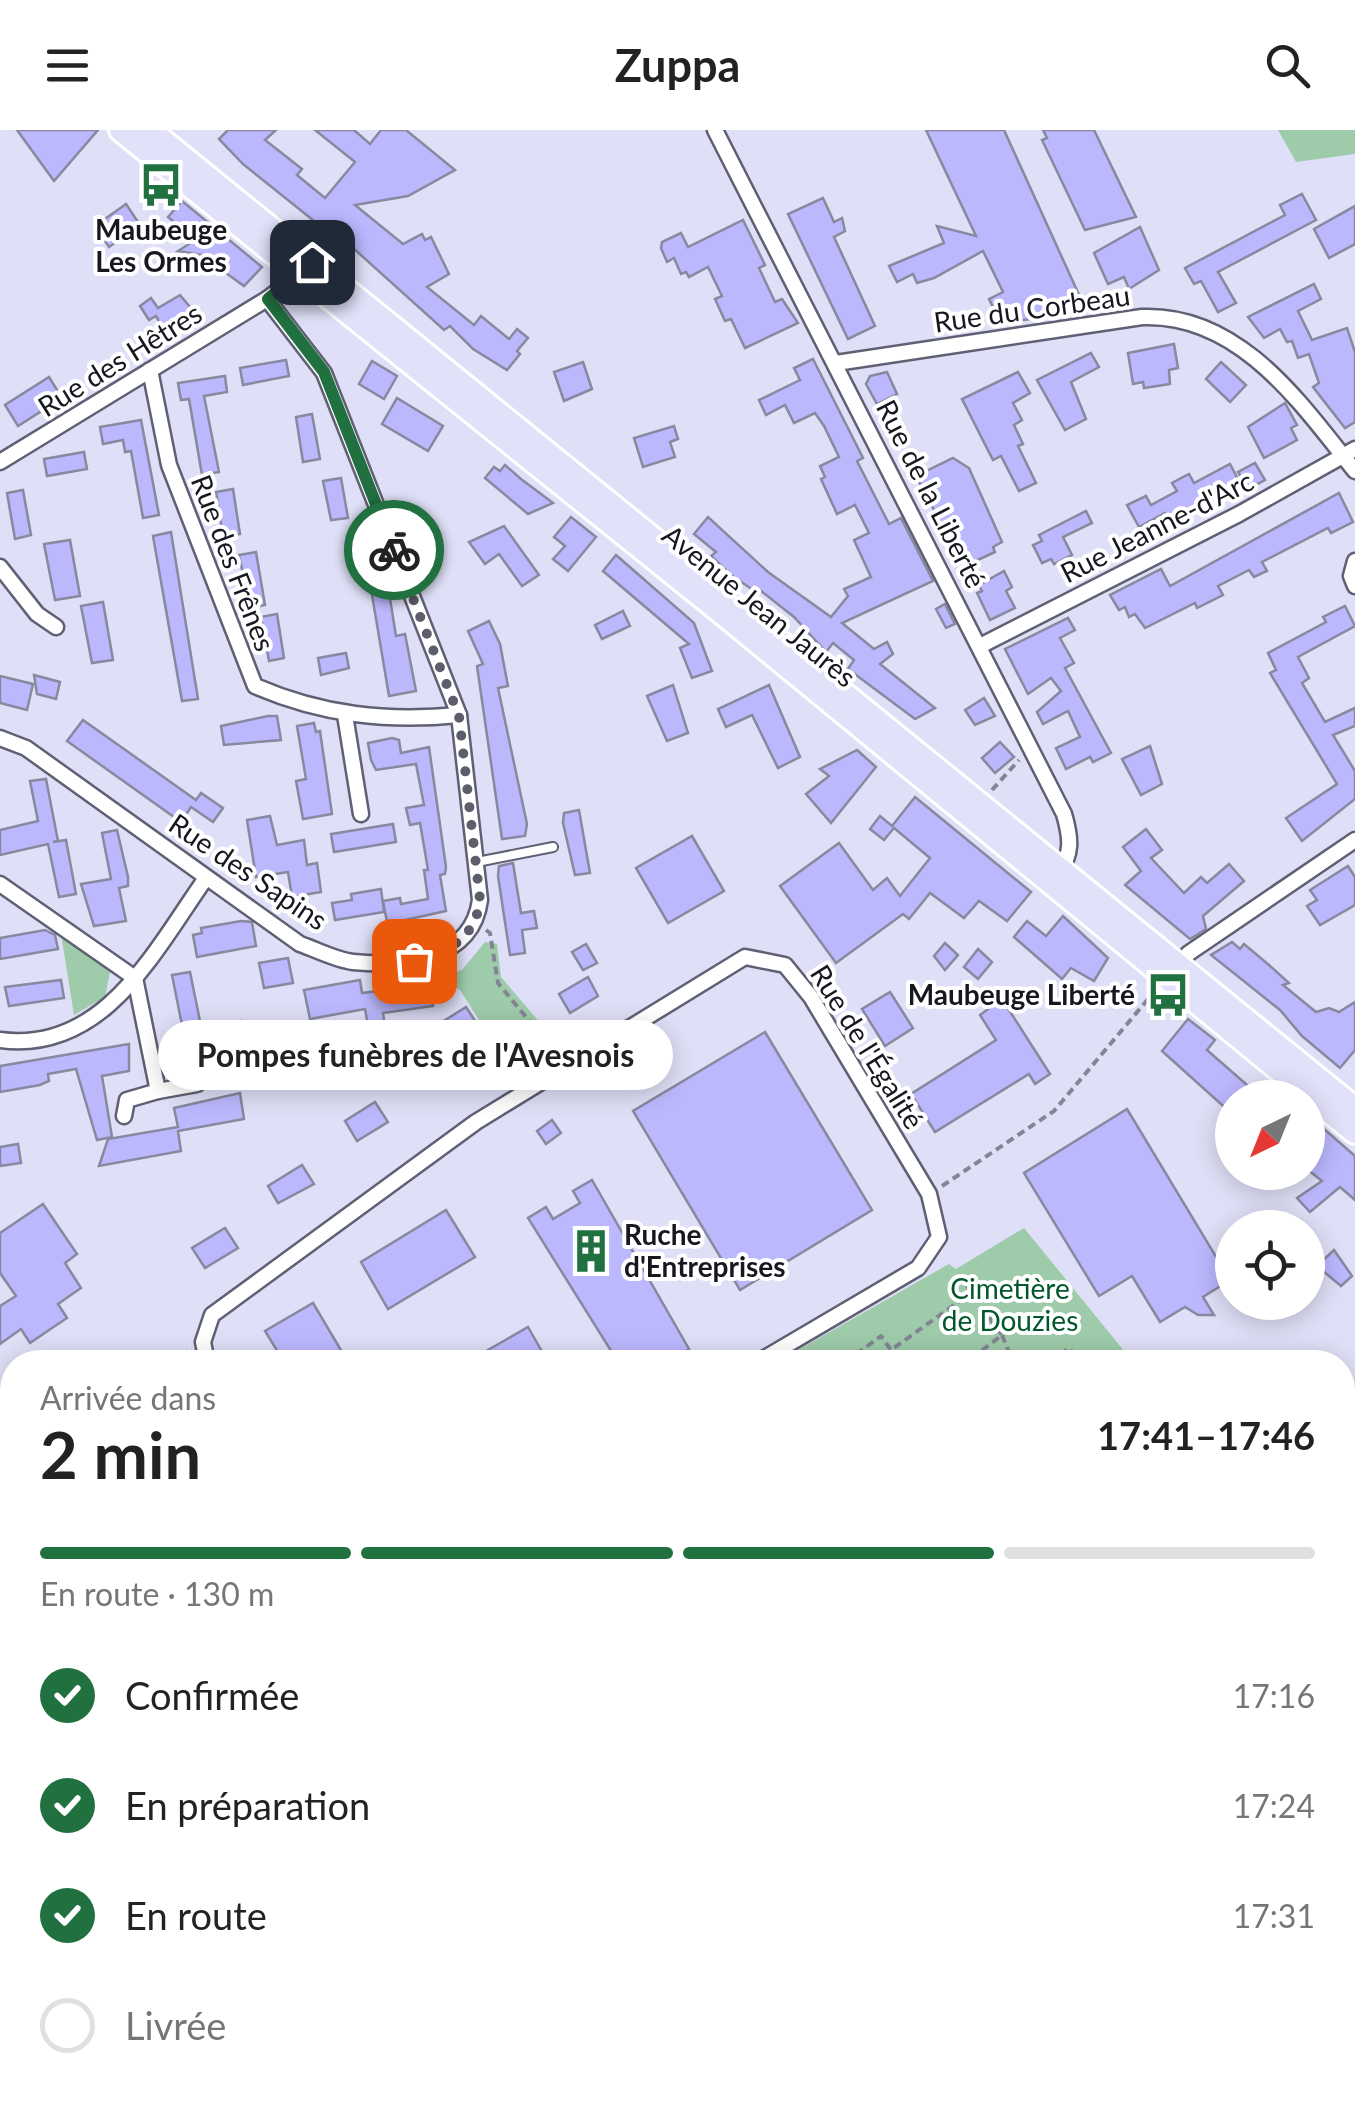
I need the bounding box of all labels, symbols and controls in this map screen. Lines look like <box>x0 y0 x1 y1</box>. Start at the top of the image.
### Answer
icon: menu <box>40 38 95 93</box>
text: Zuppa <box>615 38 740 92</box>
icon: search <box>1260 38 1315 93</box>
bus stop icon: Maubeuge Les Ormes <box>137 161 185 209</box>
place label: Maubeuge Les Ormes <box>95 212 227 278</box>
pin <box>270 220 355 305</box>
icon: home <box>285 235 340 290</box>
street label: Rue du Corbeau <box>932 277 1132 339</box>
street label: Rue des Hêtres <box>31 295 208 423</box>
street label: Rue de la Liberté <box>870 394 994 593</box>
street label: Rue Jeanne-d'Arc <box>1054 463 1259 589</box>
street label: Rue des Frênes <box>185 470 283 655</box>
courier <box>344 500 444 600</box>
street label: Avenue Jean Jaurès <box>656 517 863 693</box>
icon: bike <box>367 523 422 578</box>
street label: Rue des Sapins <box>163 806 334 937</box>
pin <box>372 919 457 1004</box>
icon: bag <box>387 934 442 989</box>
street label: Rue de l'Égalité <box>804 958 932 1135</box>
bus stop icon: Maubeuge Liberté <box>1144 971 1192 1019</box>
place label: Maubeuge Liberté <box>908 977 1135 1011</box>
callout: Pompes funèbres de l'Avesnois <box>156 1021 672 1091</box>
text: Pompes funèbres de l'Avesnois <box>197 1035 634 1074</box>
north arrow <box>1215 1080 1325 1190</box>
map controls <box>1215 1080 1325 1320</box>
button: locate <box>1215 1210 1325 1320</box>
place label: Ruche d'Entreprises <box>624 1217 786 1283</box>
building icon: Ruche d'Entreprises <box>567 1227 615 1275</box>
park label: Cimetière de Douzies <box>942 1271 1078 1337</box>
text: Arrivée dans <box>40 1378 216 1417</box>
text: 17:41–17:46 <box>1097 1412 1315 1458</box>
text: 2 min <box>40 1415 201 1493</box>
text: En route · 130 m <box>40 1574 274 1613</box>
icon: check <box>40 1668 95 1723</box>
text: Confirmée <box>125 1672 299 1718</box>
text: 17:16 <box>1233 1676 1315 1715</box>
icon: check <box>40 1778 95 1833</box>
text: En préparation <box>125 1782 370 1828</box>
text: 17:24 <box>1233 1786 1315 1825</box>
icon: check <box>40 1888 95 1943</box>
text: En route <box>125 1892 267 1938</box>
text: 17:31 <box>1233 1896 1315 1935</box>
text: Livrée <box>125 2002 226 2048</box>

